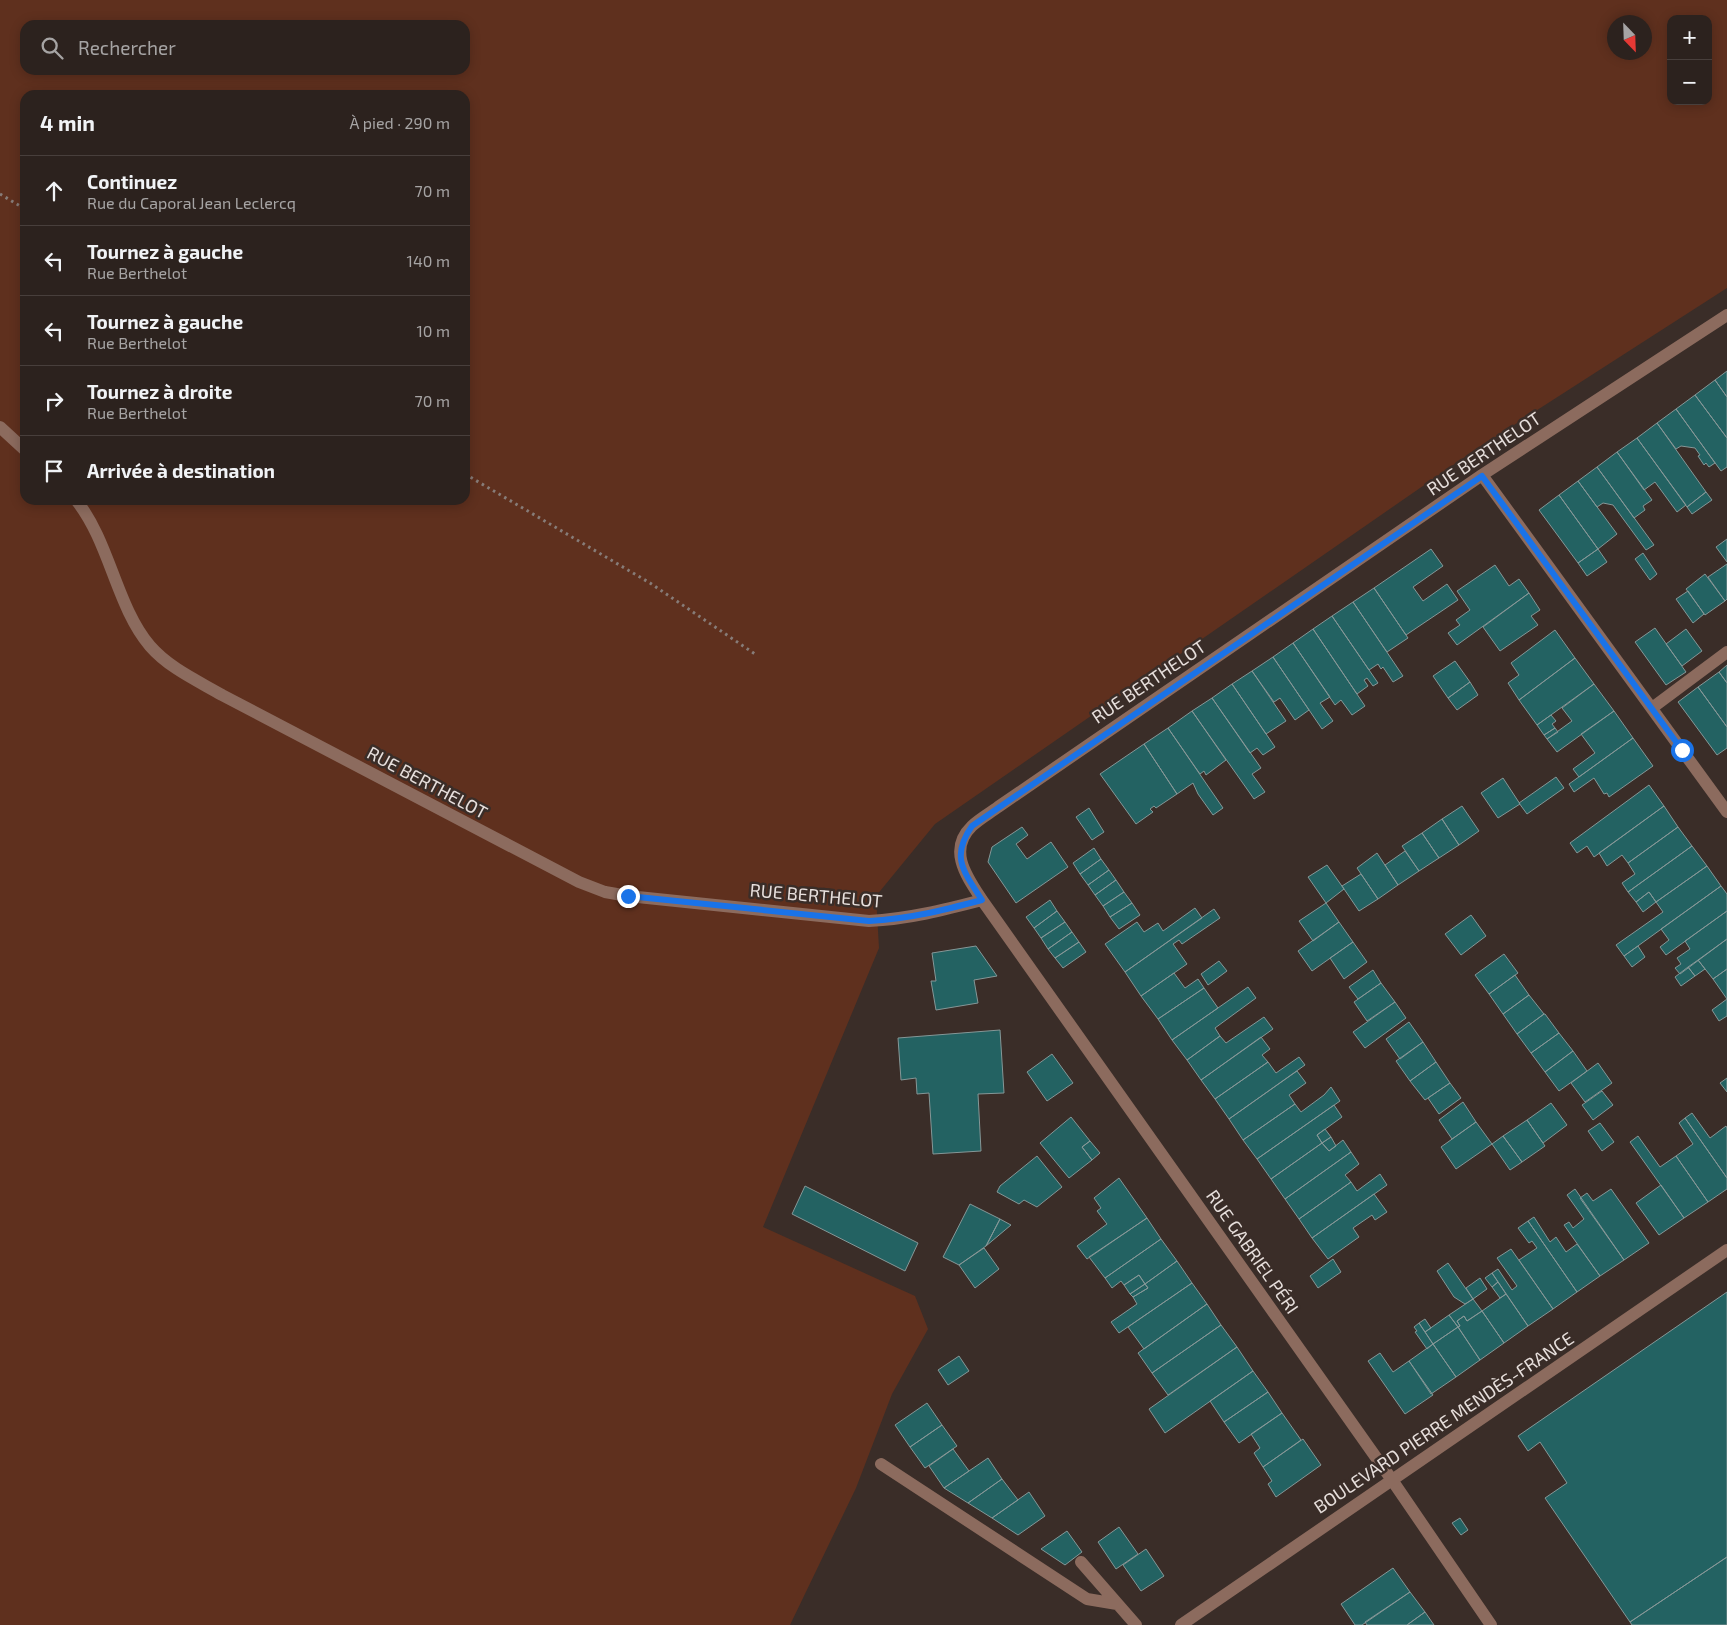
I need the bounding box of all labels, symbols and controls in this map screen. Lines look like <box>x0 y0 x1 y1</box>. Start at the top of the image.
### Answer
north arrow <box>1607 15 1652 60</box>
map controls <box>1667 15 1712 105</box>
button: + <box>1667 15 1712 60</box>
search box <box>20 20 470 75</box>
icon: search <box>38 34 66 62</box>
text: Rechercher <box>78 36 176 59</box>
button: − <box>1667 60 1712 105</box>
text: 4 min <box>40 110 95 135</box>
text: À pied · 290 m <box>350 113 450 132</box>
text: Continuez <box>87 170 177 193</box>
icon: ahead <box>40 177 68 205</box>
text: 70 m <box>415 181 450 200</box>
text: Rue du Caporal Jean Leclercq <box>87 193 296 212</box>
text: Tournez à gauche <box>87 240 243 263</box>
icon: left <box>40 247 68 275</box>
text: 140 m <box>407 251 450 270</box>
text: Rue Berthelot <box>87 263 187 282</box>
text: Tournez à gauche <box>87 310 243 333</box>
icon: left <box>40 317 68 345</box>
text: 10 m <box>416 321 450 340</box>
text: Rue Berthelot <box>87 333 187 352</box>
text: Tournez à droite <box>87 380 233 403</box>
icon: right <box>40 387 68 415</box>
text: 70 m <box>415 391 450 410</box>
text: Rue Berthelot <box>87 403 187 422</box>
street label: RUE BERTHELOT <box>1422 407 1545 500</box>
icon: arrive <box>40 457 68 485</box>
text: Arrivée à destination <box>87 459 275 482</box>
street label: RUE BERTHELOT <box>1087 635 1210 728</box>
route start <box>1671 739 1694 762</box>
street label: RUE BERTHELOT <box>364 741 492 823</box>
street label: RUE BERTHELOT <box>749 878 884 912</box>
route end <box>617 885 640 908</box>
street label: RUE GABRIEL PÉRI <box>1202 1185 1304 1318</box>
street label: BOULEVARD PIERRE MENDÈS-FRANCE <box>1309 1327 1578 1518</box>

